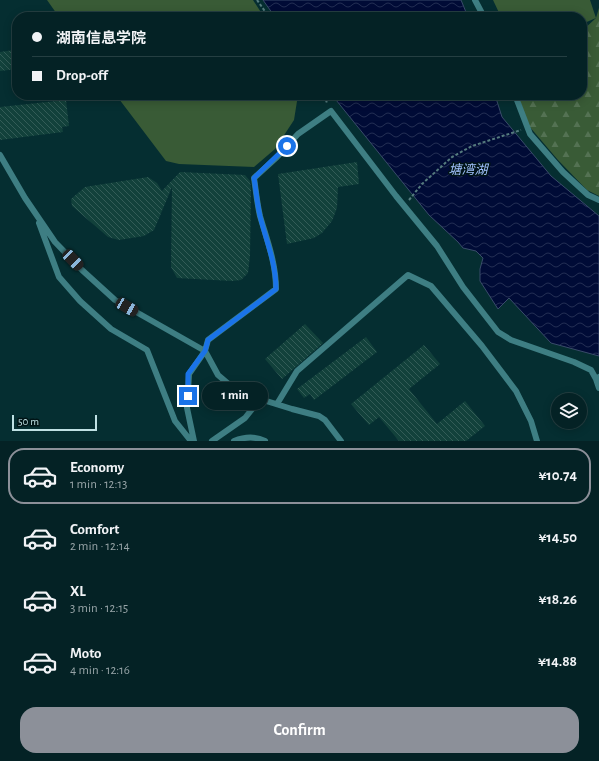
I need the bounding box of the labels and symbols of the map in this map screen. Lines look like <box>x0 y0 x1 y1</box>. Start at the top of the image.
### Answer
route start <box>278 137 296 155</box>
water label: 塘湾湖 <box>448 162 489 177</box>
car <box>60 247 86 273</box>
car <box>114 296 140 318</box>
callout: 1 min <box>202 382 268 410</box>
route end <box>179 387 197 405</box>
scale bar <box>12 413 97 432</box>

